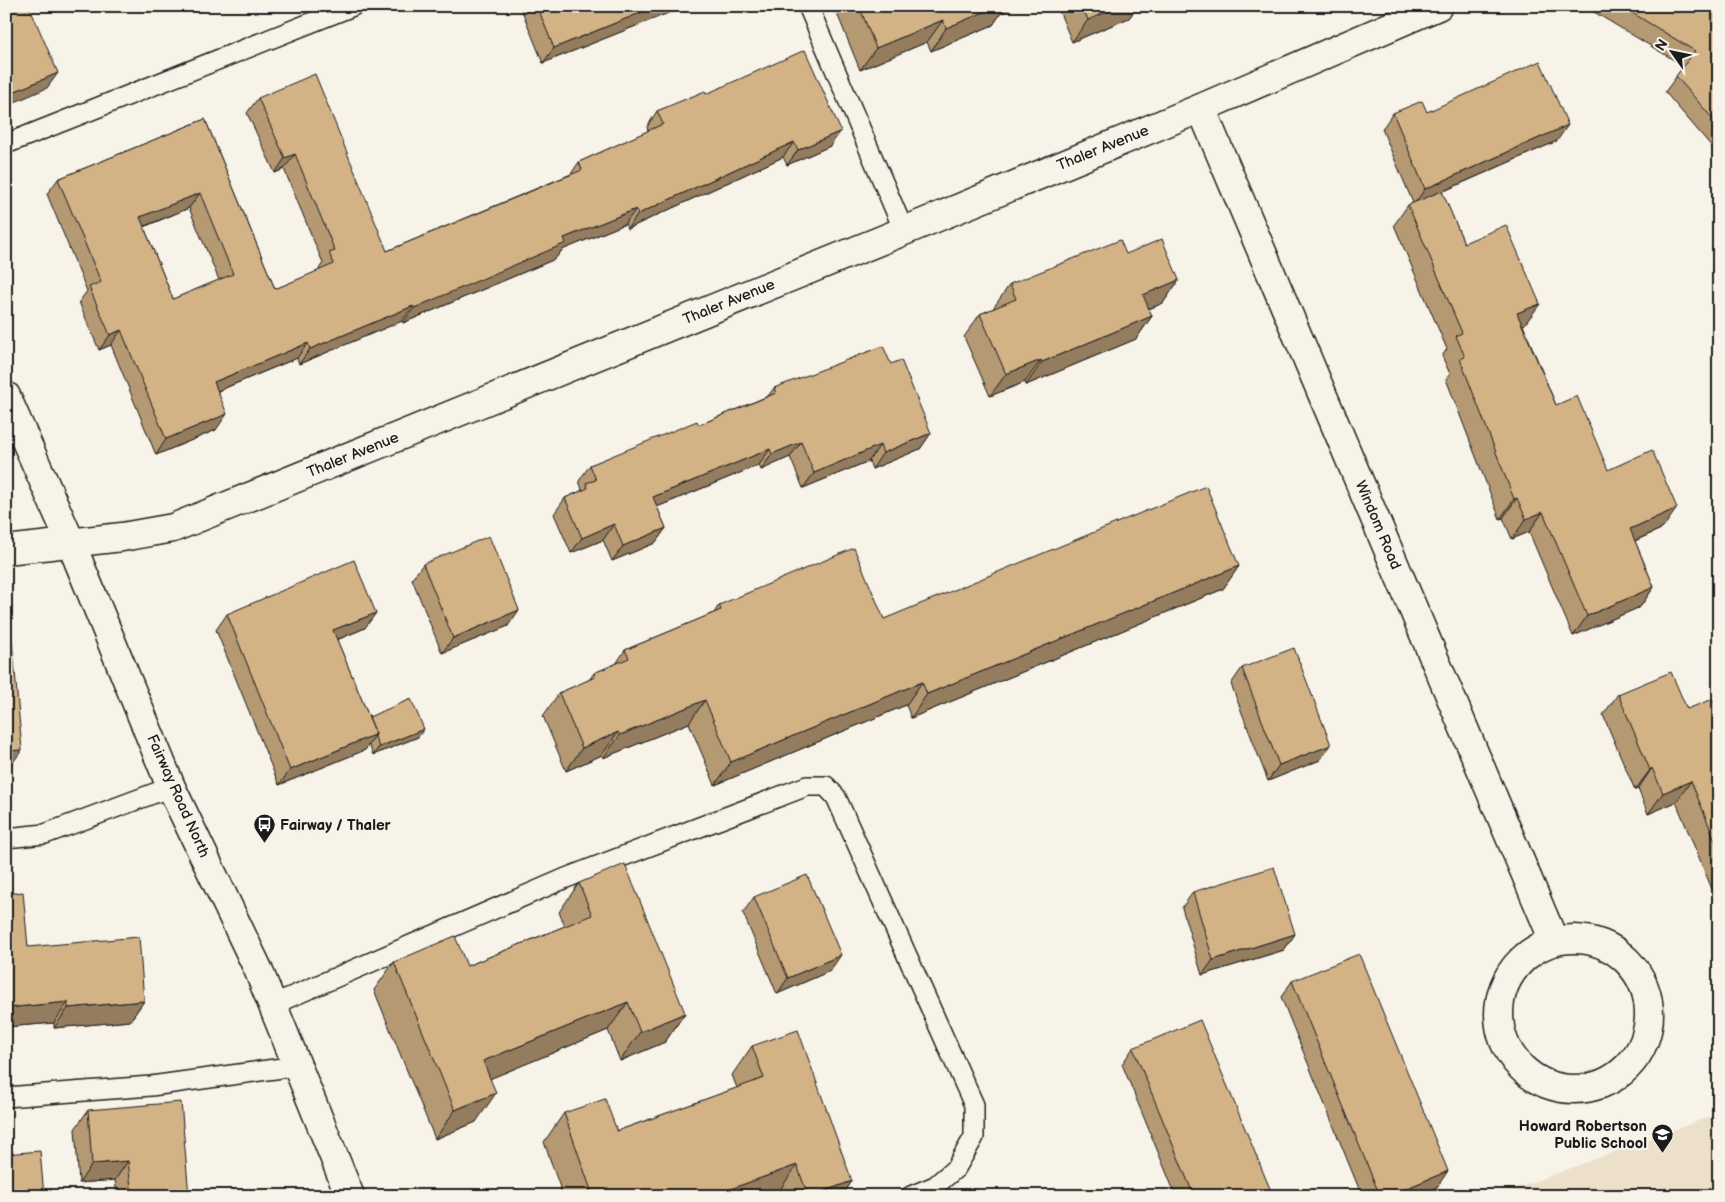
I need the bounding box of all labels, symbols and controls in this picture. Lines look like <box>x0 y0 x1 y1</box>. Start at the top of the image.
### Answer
north arrow <box>1648 28 1698 78</box>
text: N <box>1652 36 1672 54</box>
street label: Thaler Avenue <box>1054 121 1152 175</box>
street label: Thaler Avenue <box>680 275 778 329</box>
street label: Thaler Avenue <box>304 428 402 482</box>
street label: Windom Road <box>1351 478 1405 572</box>
street label: Fairway Road North <box>142 731 214 861</box>
bus stop icon: Fairway / Thaler <box>252 813 276 844</box>
place label: Fairway / Thaler <box>280 816 392 835</box>
place label: Howard Robertson Public School <box>1519 1117 1647 1153</box>
school or university icon: Howard Robertson Public School <box>1651 1123 1675 1154</box>

